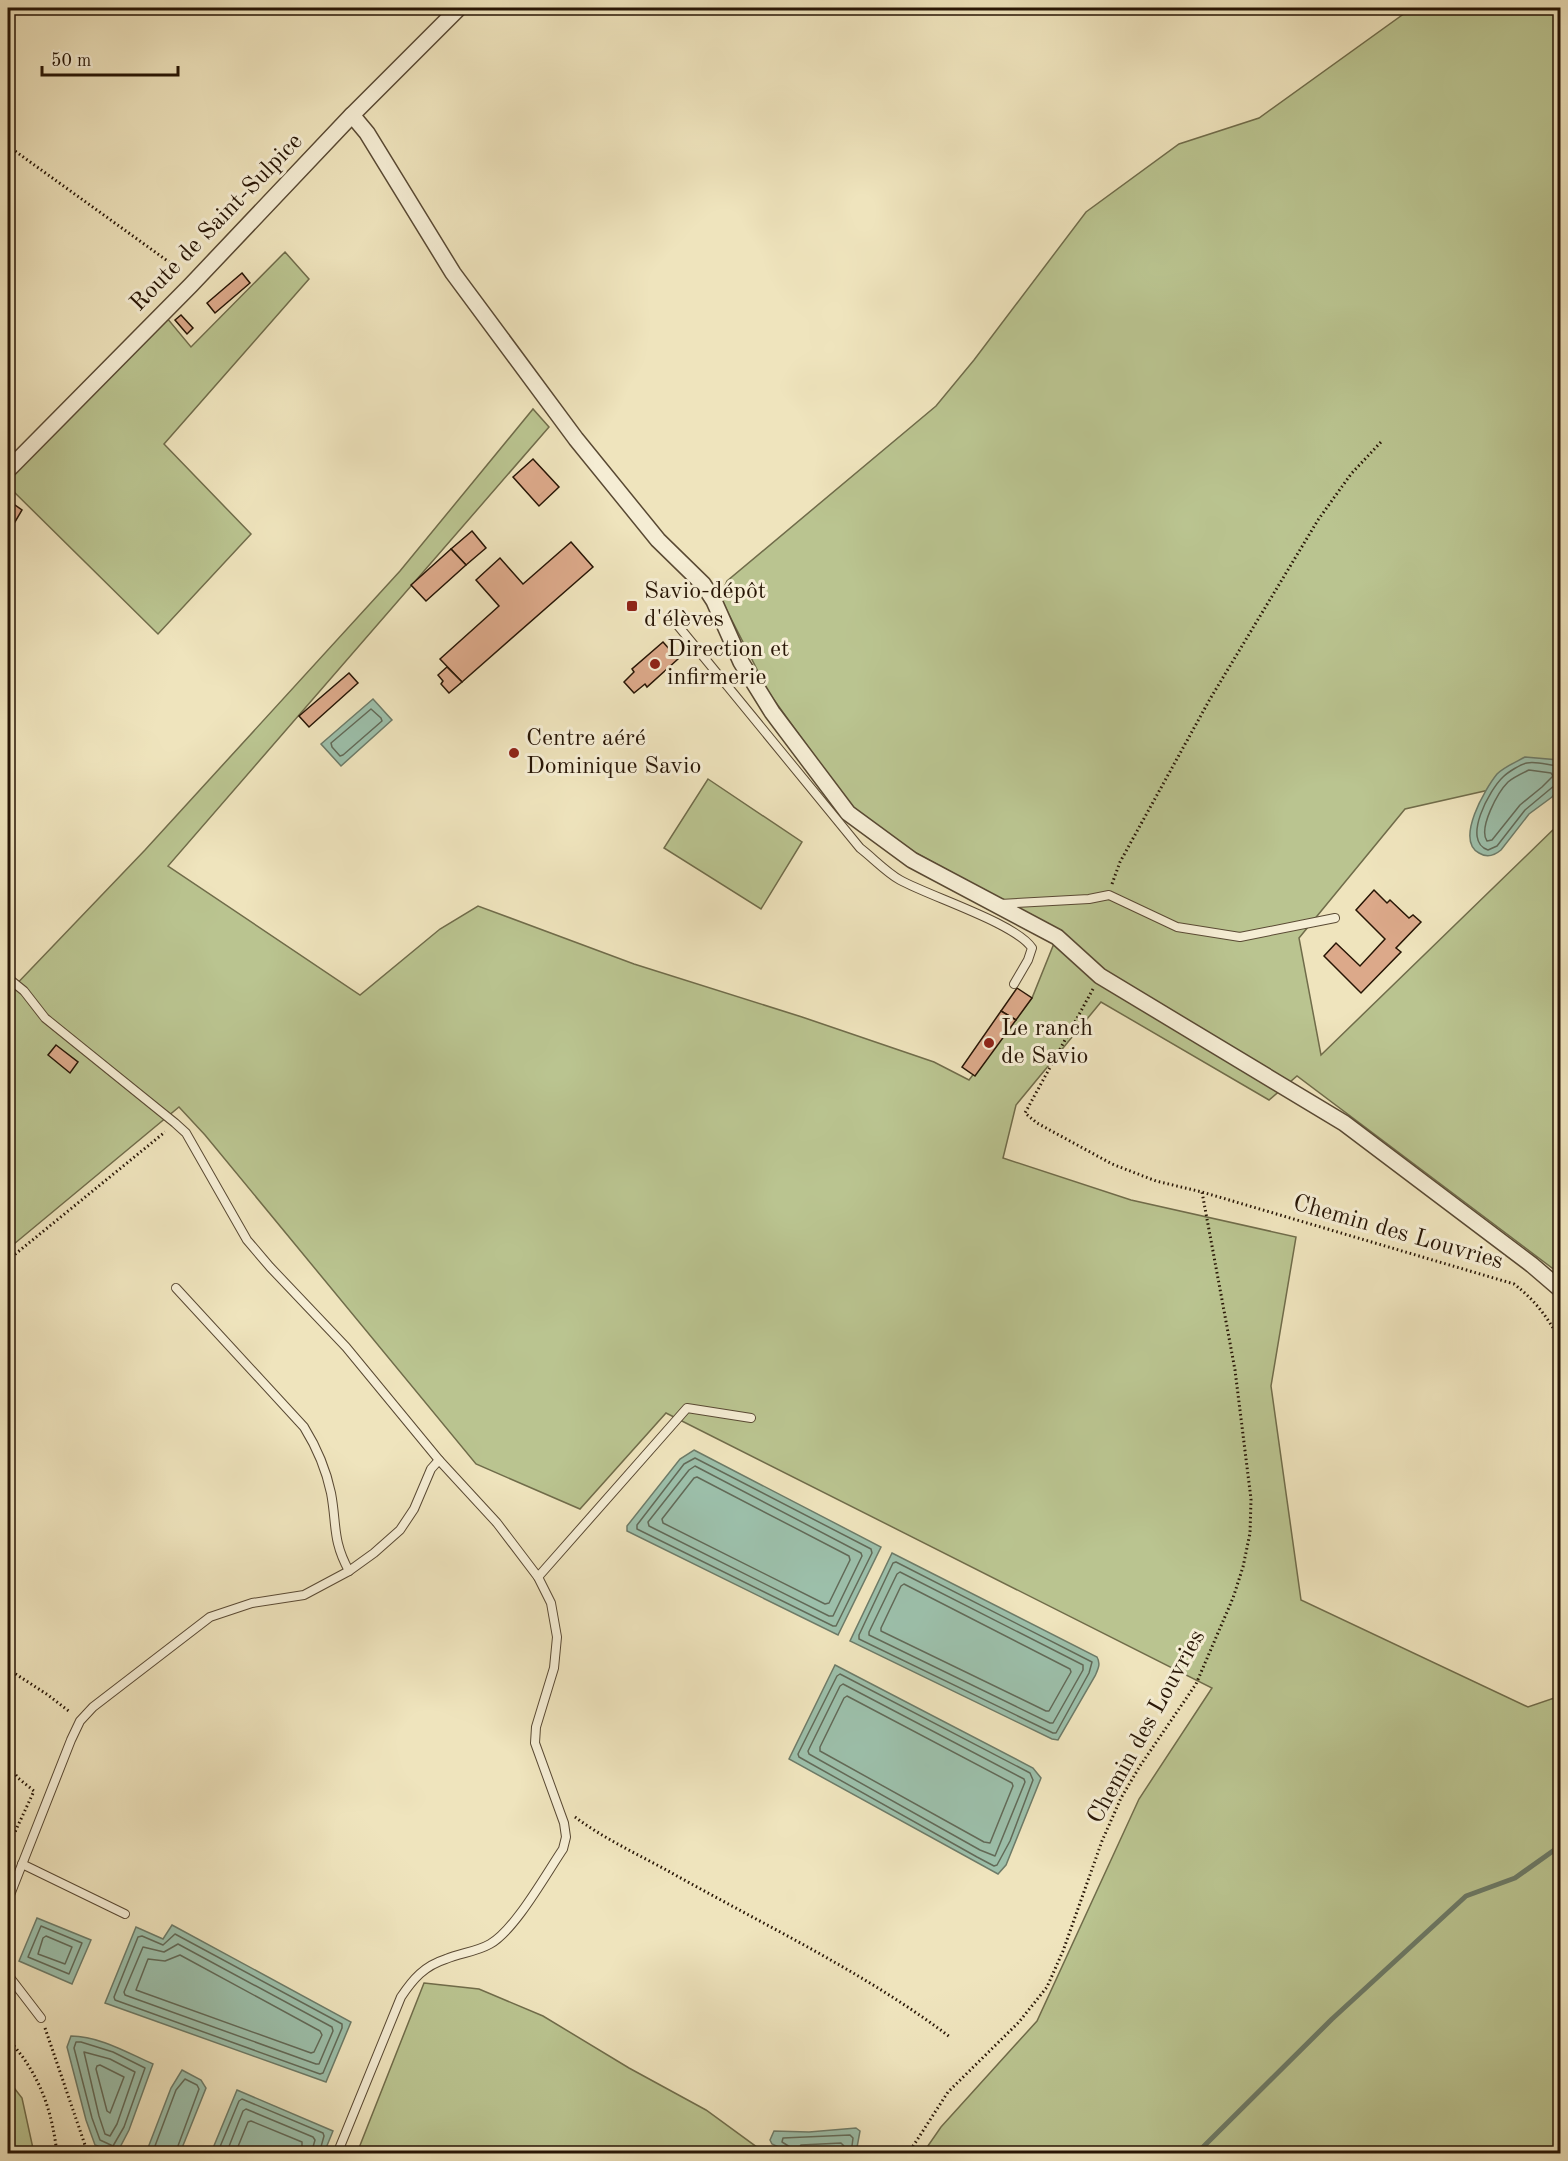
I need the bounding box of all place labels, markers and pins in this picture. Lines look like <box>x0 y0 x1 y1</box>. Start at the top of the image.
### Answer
place label: Savio-dépôt d'élèves <box>644 580 766 632</box>
marker: Savio-dépôt d'élèves <box>625 599 639 613</box>
place label: Direction et infirmerie <box>667 638 789 690</box>
marker: Direction et infirmerie <box>648 657 662 671</box>
place label: Centre aéré Dominique Savio <box>526 727 701 779</box>
marker: Centre aéré Dominique Savio <box>507 746 521 760</box>
place label: Le ranch de Savio <box>1001 1017 1093 1069</box>
marker: Le ranch de Savio <box>982 1036 996 1050</box>

